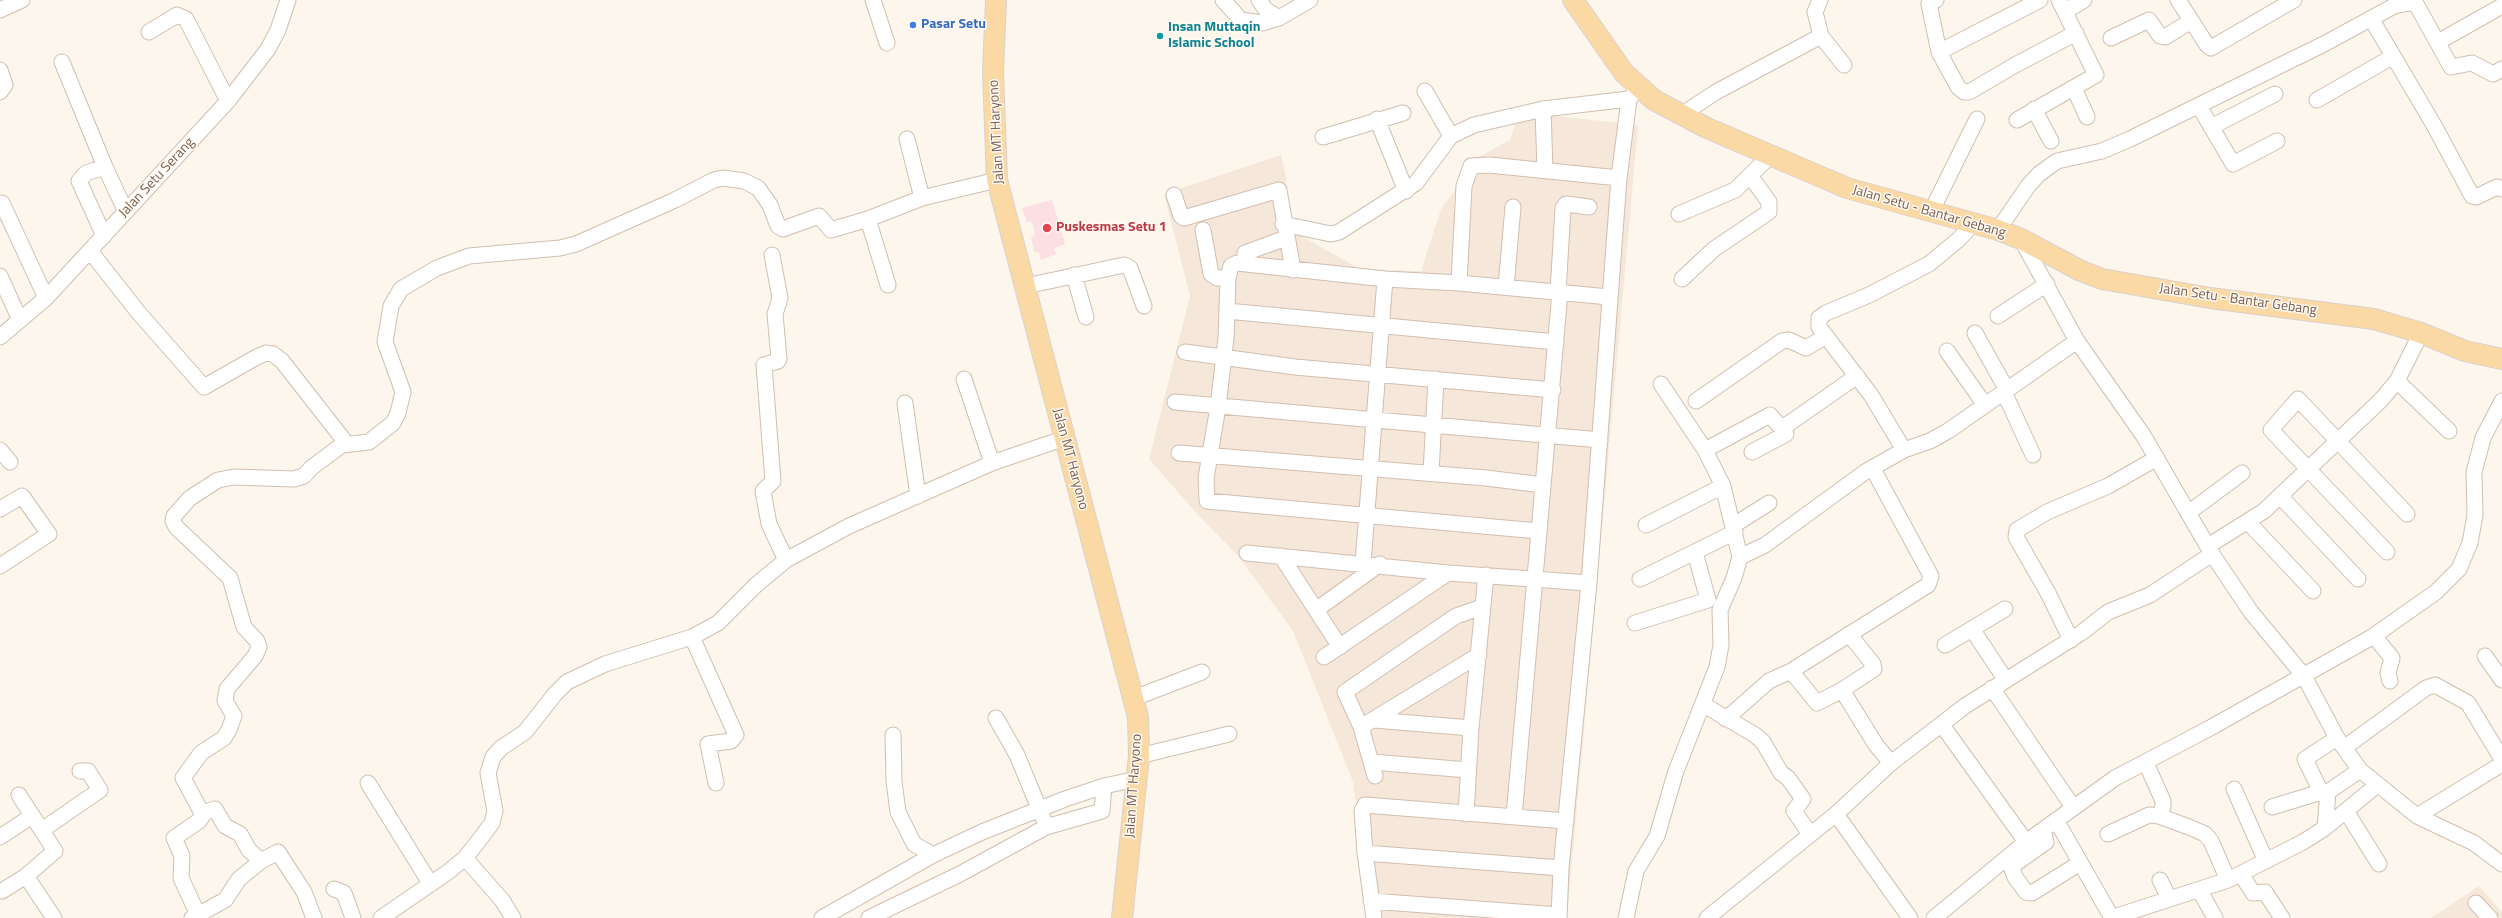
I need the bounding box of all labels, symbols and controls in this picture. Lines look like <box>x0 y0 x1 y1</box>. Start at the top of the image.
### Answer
place label: Pasar Setu <box>921 17 986 33</box>
marker: Pasar Setu <box>908 20 918 30</box>
place label: Insan Muttaqin Islamic School <box>1168 20 1260 52</box>
marker: Insan Muttaqin Islamic School <box>1155 31 1165 41</box>
street label: Jalan MT Haryono <box>986 79 1008 185</box>
street label: Jalan Setu Serang <box>116 135 198 221</box>
street label: Jalan Setu - Bantar Gebang <box>1850 182 2008 242</box>
place label: Puskesmas Setu 1 <box>1056 220 1167 236</box>
marker: Puskesmas Setu 1 <box>1041 222 1053 234</box>
street label: Jalan Setu - Bantar Gebang <box>2158 281 2318 319</box>
street label: Jalan MT Haryono <box>1048 406 1092 512</box>
street label: Jalan MT Haryono <box>1122 733 1146 839</box>

